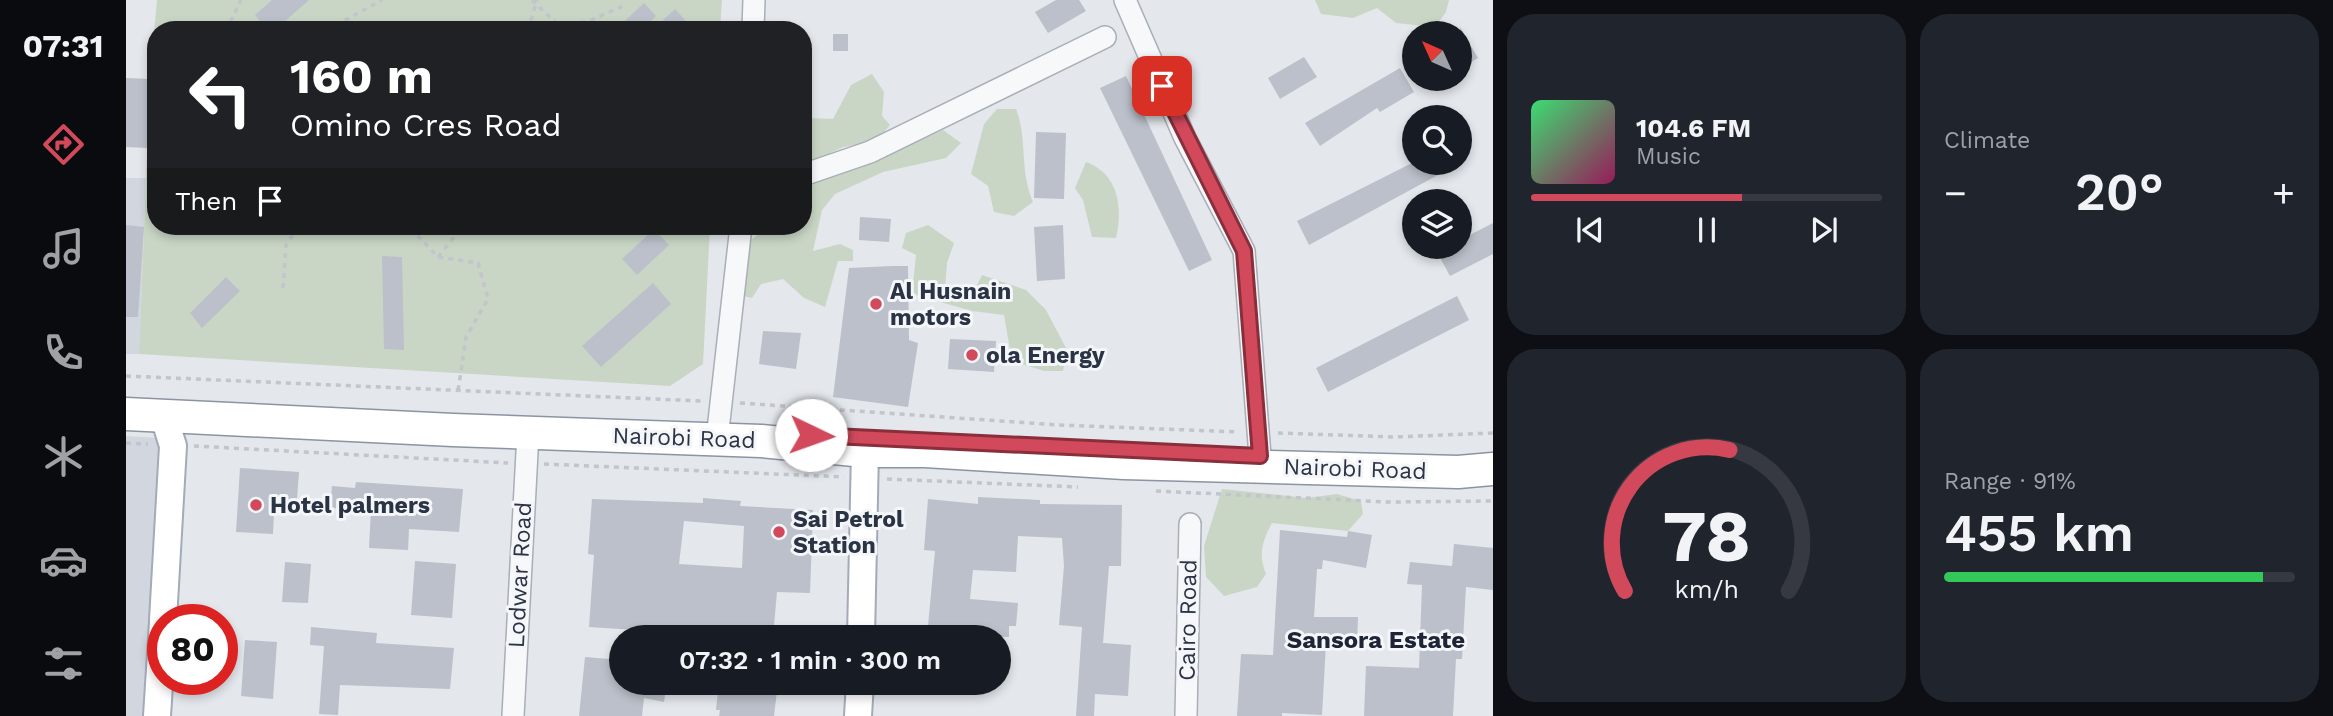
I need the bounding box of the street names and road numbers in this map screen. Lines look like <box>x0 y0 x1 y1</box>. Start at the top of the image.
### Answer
street label: Nairobi Road <box>612 422 756 454</box>
street label: Nairobi Road <box>1283 453 1427 485</box>
street label: Lodwar Road <box>503 501 537 649</box>
street label: Cairo Road <box>1173 559 1203 681</box>

